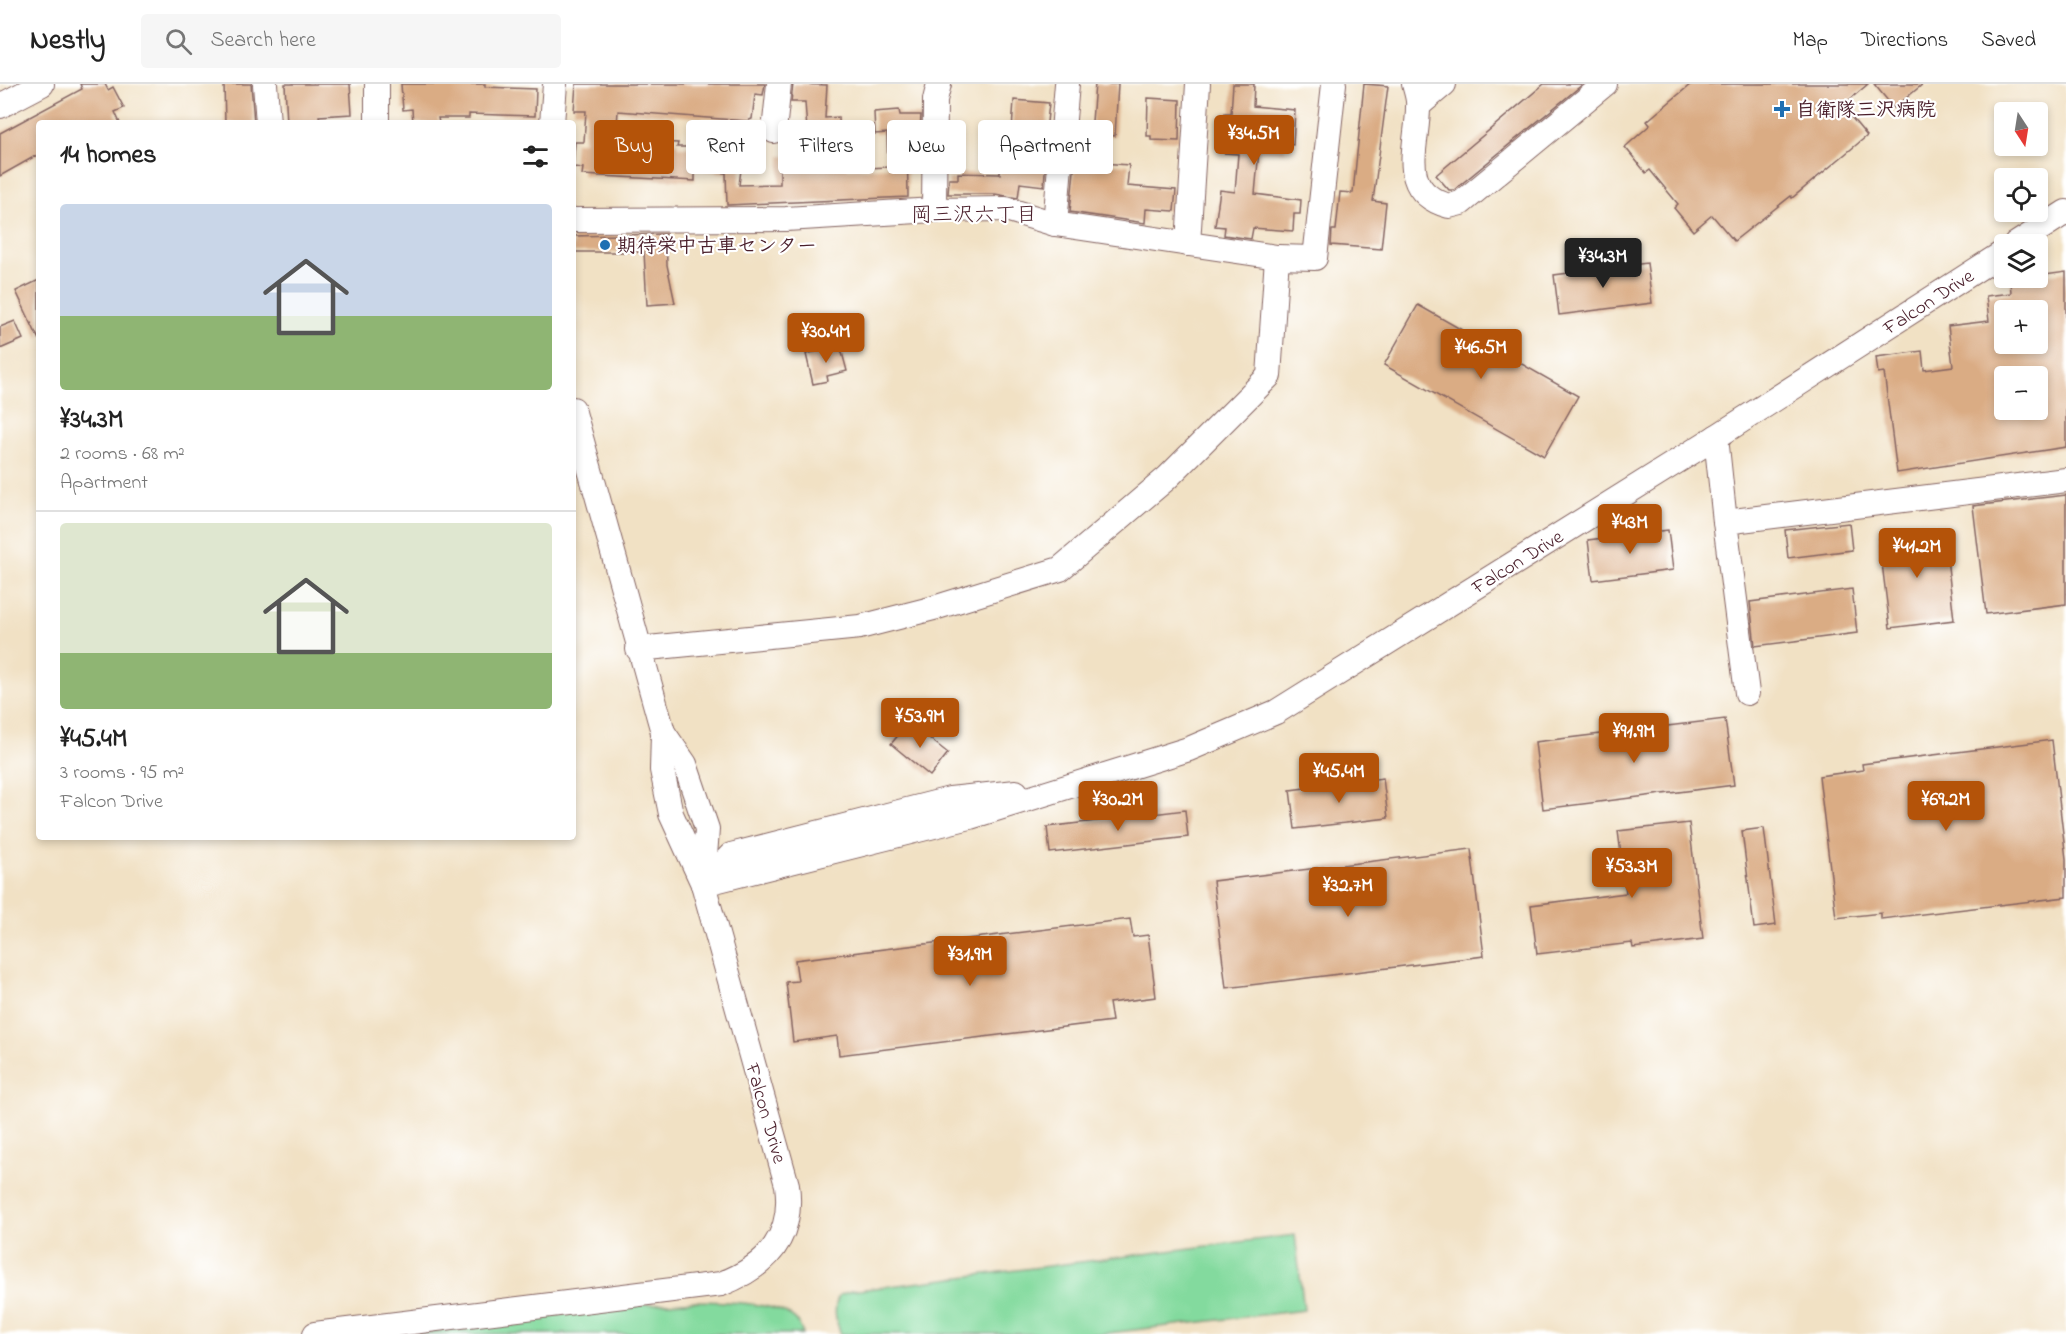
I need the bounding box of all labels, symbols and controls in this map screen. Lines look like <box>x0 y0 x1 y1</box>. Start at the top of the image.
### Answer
search box <box>141 14 561 68</box>
text: Nestly <box>30 21 105 62</box>
icon: search <box>162 25 195 58</box>
text: Search here <box>210 25 316 57</box>
text: Map <box>1792 26 1828 56</box>
text: Directions <box>1861 26 1948 56</box>
text: Saved <box>1981 26 2036 56</box>
place label: 自衛隊三沢病院 <box>1796 97 1936 126</box>
marker: 自衛隊三沢病院 <box>1773 100 1791 118</box>
north arrow <box>1994 102 2048 156</box>
map controls <box>1994 102 2048 420</box>
pin: ¥34.5M <box>1205 115 1303 166</box>
chip: Buy <box>594 120 674 174</box>
chip: Rent <box>686 120 766 174</box>
chip: Filters <box>778 120 875 174</box>
chip: New <box>887 120 966 174</box>
chip: Apartment <box>978 120 1113 174</box>
text: ¥34.5M <box>1228 120 1280 149</box>
text: 14 homes <box>60 137 156 175</box>
icon: filters <box>519 140 552 173</box>
button: locate <box>1994 168 2048 222</box>
district label: 岡三沢六丁目 <box>911 201 1037 231</box>
place label: 期待栄中古車センター <box>617 233 817 262</box>
button: layers <box>1994 234 2048 288</box>
marker: 期待栄中古車センター <box>598 238 612 252</box>
pin: ¥34.3M <box>1554 238 1652 289</box>
icon: home <box>252 243 360 351</box>
text: ¥34.3M <box>1579 243 1627 272</box>
street label: Falcon Drive <box>1877 263 1980 344</box>
button: + <box>1994 300 2048 354</box>
pin: ¥30.4M <box>777 313 875 364</box>
text: ¥30.4M <box>801 318 851 347</box>
pin: ¥46.5M <box>1432 329 1530 380</box>
text: ¥46.5M <box>1455 334 1507 363</box>
button: − <box>1994 366 2048 420</box>
text: ¥34.3M <box>60 402 123 440</box>
text: 2 rooms · 68 m² <box>60 440 185 469</box>
text: Apartment <box>60 469 148 498</box>
pin: ¥43M <box>1594 504 1666 555</box>
text: ¥43M <box>1612 509 1648 538</box>
street label: Falcon Drive <box>1466 524 1570 603</box>
pin: ¥41.2M <box>1868 528 1966 579</box>
text: ¥41.2M <box>1893 533 1941 562</box>
icon: home <box>252 562 360 670</box>
pin: ¥53.9M <box>871 698 969 749</box>
text: ¥53.9M <box>895 703 945 732</box>
pin: ¥91.9M <box>1585 713 1683 764</box>
text: ¥91.9M <box>1613 718 1655 747</box>
text: ¥45.4M <box>60 721 128 759</box>
pin: ¥45.4M <box>1290 753 1388 804</box>
text: ¥45.4M <box>1313 758 1365 787</box>
text: 3 rooms · 95 m² <box>60 759 184 788</box>
pin: ¥30.2M <box>1069 781 1167 832</box>
pin: ¥69.2M <box>1897 781 1995 832</box>
text: ¥30.2M <box>1093 786 1143 815</box>
text: ¥69.2M <box>1922 786 1970 815</box>
text: Falcon Drive <box>60 788 163 817</box>
pin: ¥53.3M <box>1583 848 1681 899</box>
text: ¥53.3M <box>1606 853 1658 882</box>
pin: ¥32.7M <box>1299 867 1397 918</box>
text: ¥32.7M <box>1323 872 1373 901</box>
pin: ¥31.9M <box>921 936 1019 987</box>
text: ¥31.9M <box>948 941 992 970</box>
street label: Falcon Drive <box>736 1059 793 1167</box>

